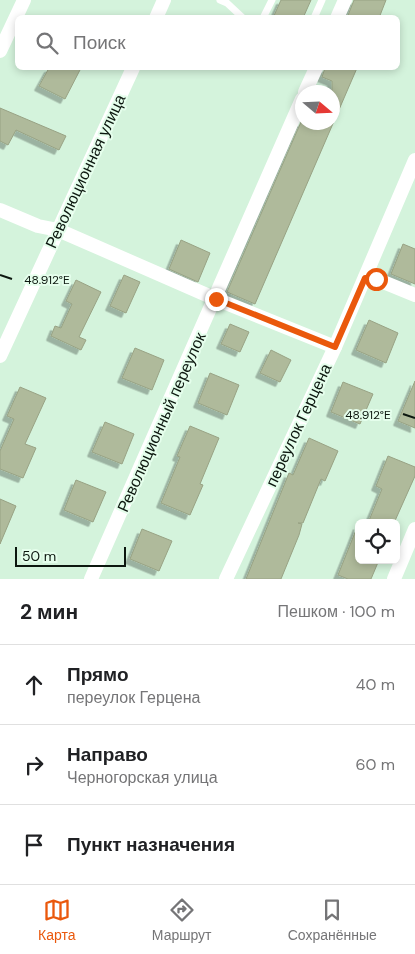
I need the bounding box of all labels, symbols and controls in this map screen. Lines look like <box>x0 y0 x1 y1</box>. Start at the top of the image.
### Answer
search box <box>15 15 400 70</box>
icon: search <box>33 29 61 57</box>
text: Поиск <box>73 30 126 55</box>
north arrow <box>295 85 340 130</box>
street label: Революционная улица <box>41 91 130 252</box>
route start <box>365 268 388 291</box>
text: 48.912°E <box>24 272 70 288</box>
route end <box>205 288 228 311</box>
street label: Революционный переулок <box>112 328 211 515</box>
street label: переулок Герцена <box>261 360 336 490</box>
text: 48.912°E <box>345 407 391 423</box>
map controls <box>355 519 400 564</box>
button: locate <box>355 519 400 564</box>
scale bar <box>15 544 126 567</box>
text: 50 m <box>22 547 56 565</box>
text: 2 мин <box>20 598 78 626</box>
text: Пешком · 100 m <box>278 601 395 622</box>
text: Прямо <box>67 662 129 687</box>
icon: ahead <box>20 671 48 699</box>
text: 40 m <box>356 674 395 695</box>
text: переулок Герцена <box>67 687 201 708</box>
text: Направо <box>67 742 148 767</box>
icon: right <box>20 751 48 779</box>
text: 60 m <box>355 754 395 775</box>
text: Черногорская улица <box>67 767 218 788</box>
icon: arrive <box>20 831 48 859</box>
text: Пункт назначения <box>67 832 235 857</box>
tab: Карта <box>38 896 76 944</box>
tab: Маршрут <box>152 896 211 944</box>
tab: Сохранённые <box>288 896 377 944</box>

